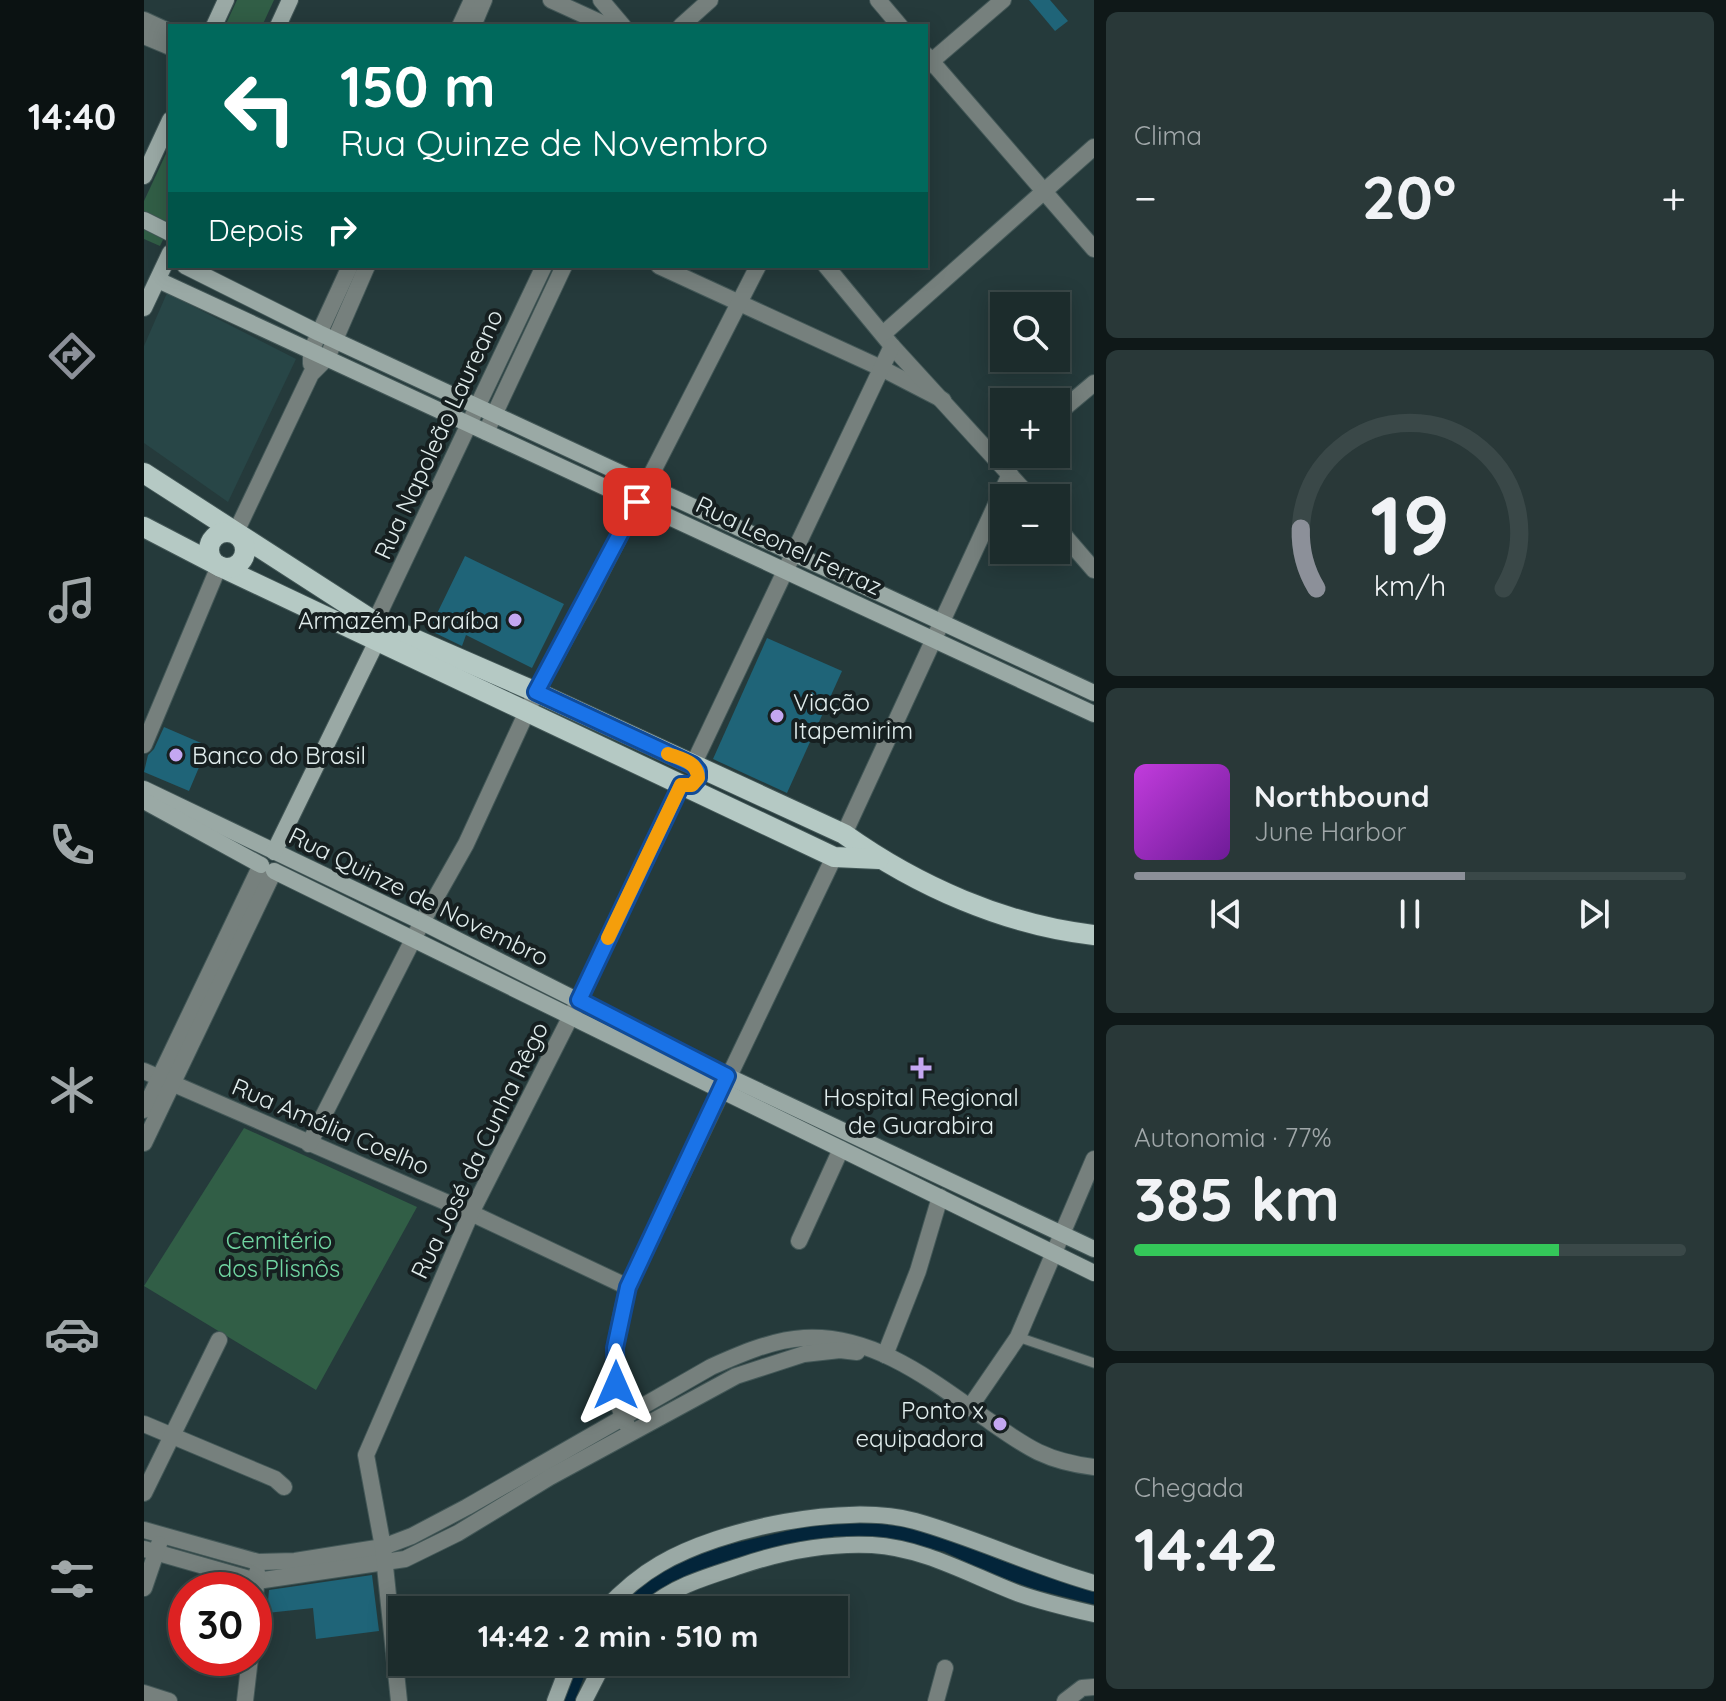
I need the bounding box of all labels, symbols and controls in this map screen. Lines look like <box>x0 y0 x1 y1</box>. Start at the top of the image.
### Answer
text: 150 m <box>340 51 496 121</box>
icon: left <box>208 56 312 160</box>
text: 14:40 <box>28 94 116 139</box>
text: Clima <box>1134 119 1202 152</box>
text: Rua Quinze de Novembro <box>340 120 768 165</box>
text: 20° <box>1362 159 1456 234</box>
text: − <box>1134 170 1157 225</box>
text: + <box>1661 170 1686 225</box>
icon: right <box>320 208 364 252</box>
text: Depois <box>208 211 304 249</box>
map controls <box>990 292 1070 564</box>
button: search <box>990 292 1070 372</box>
street label: Rua Napoleão Laureano <box>367 304 509 564</box>
icon: directions <box>44 328 100 384</box>
button: + <box>990 388 1070 468</box>
pin <box>603 468 671 536</box>
text: 19 <box>1370 471 1450 575</box>
icon: arrive <box>615 480 659 524</box>
button: − <box>990 484 1070 564</box>
street label: Rua Leonel Ferraz <box>691 489 887 601</box>
text: km/h <box>1374 567 1446 603</box>
icon: music <box>44 572 100 628</box>
place label: Armazém Paraíba <box>298 605 499 635</box>
marker: Armazém Paraíba <box>506 611 524 629</box>
place label: Viação Itapemirim <box>793 687 913 745</box>
marker: Viação Itapemirim <box>768 707 786 725</box>
place label: Banco do Brasil <box>192 740 366 770</box>
marker: Banco do Brasil <box>167 746 185 764</box>
text: Northbound <box>1254 777 1430 815</box>
text: June Harbor <box>1254 815 1406 848</box>
icon: phone <box>44 817 100 873</box>
street label: Rua Quinze de Novembro <box>284 820 554 972</box>
icon: previous <box>1204 892 1248 936</box>
icon: pause <box>1388 892 1432 936</box>
icon: next <box>1572 892 1616 936</box>
street label: Rua José da Cunha Rêgo <box>404 1017 554 1283</box>
marker: Hospital Regional de Guarabira <box>910 1057 932 1079</box>
icon: climate <box>44 1062 100 1118</box>
street label: Rua Amália Coelho <box>228 1071 434 1181</box>
place label: Hospital Regional de Guarabira <box>823 1082 1019 1140</box>
text: Autonomia · 77% <box>1134 1121 1332 1154</box>
text: 385 km <box>1134 1161 1340 1236</box>
park label: Cemitério dos Plisnôs <box>218 1225 340 1283</box>
icon: car <box>44 1306 100 1362</box>
position arrow <box>574 1343 658 1427</box>
place label: Ponto x equipadora <box>855 1395 984 1453</box>
marker: Ponto x equipadora <box>991 1415 1009 1433</box>
text: Chegada <box>1134 1471 1244 1504</box>
text: 14:42 <box>1134 1511 1278 1586</box>
icon: filters <box>44 1551 100 1607</box>
speed limit sign: 30 <box>168 1572 272 1676</box>
text: 14:42 · 2 min · 510 m <box>478 1617 758 1655</box>

